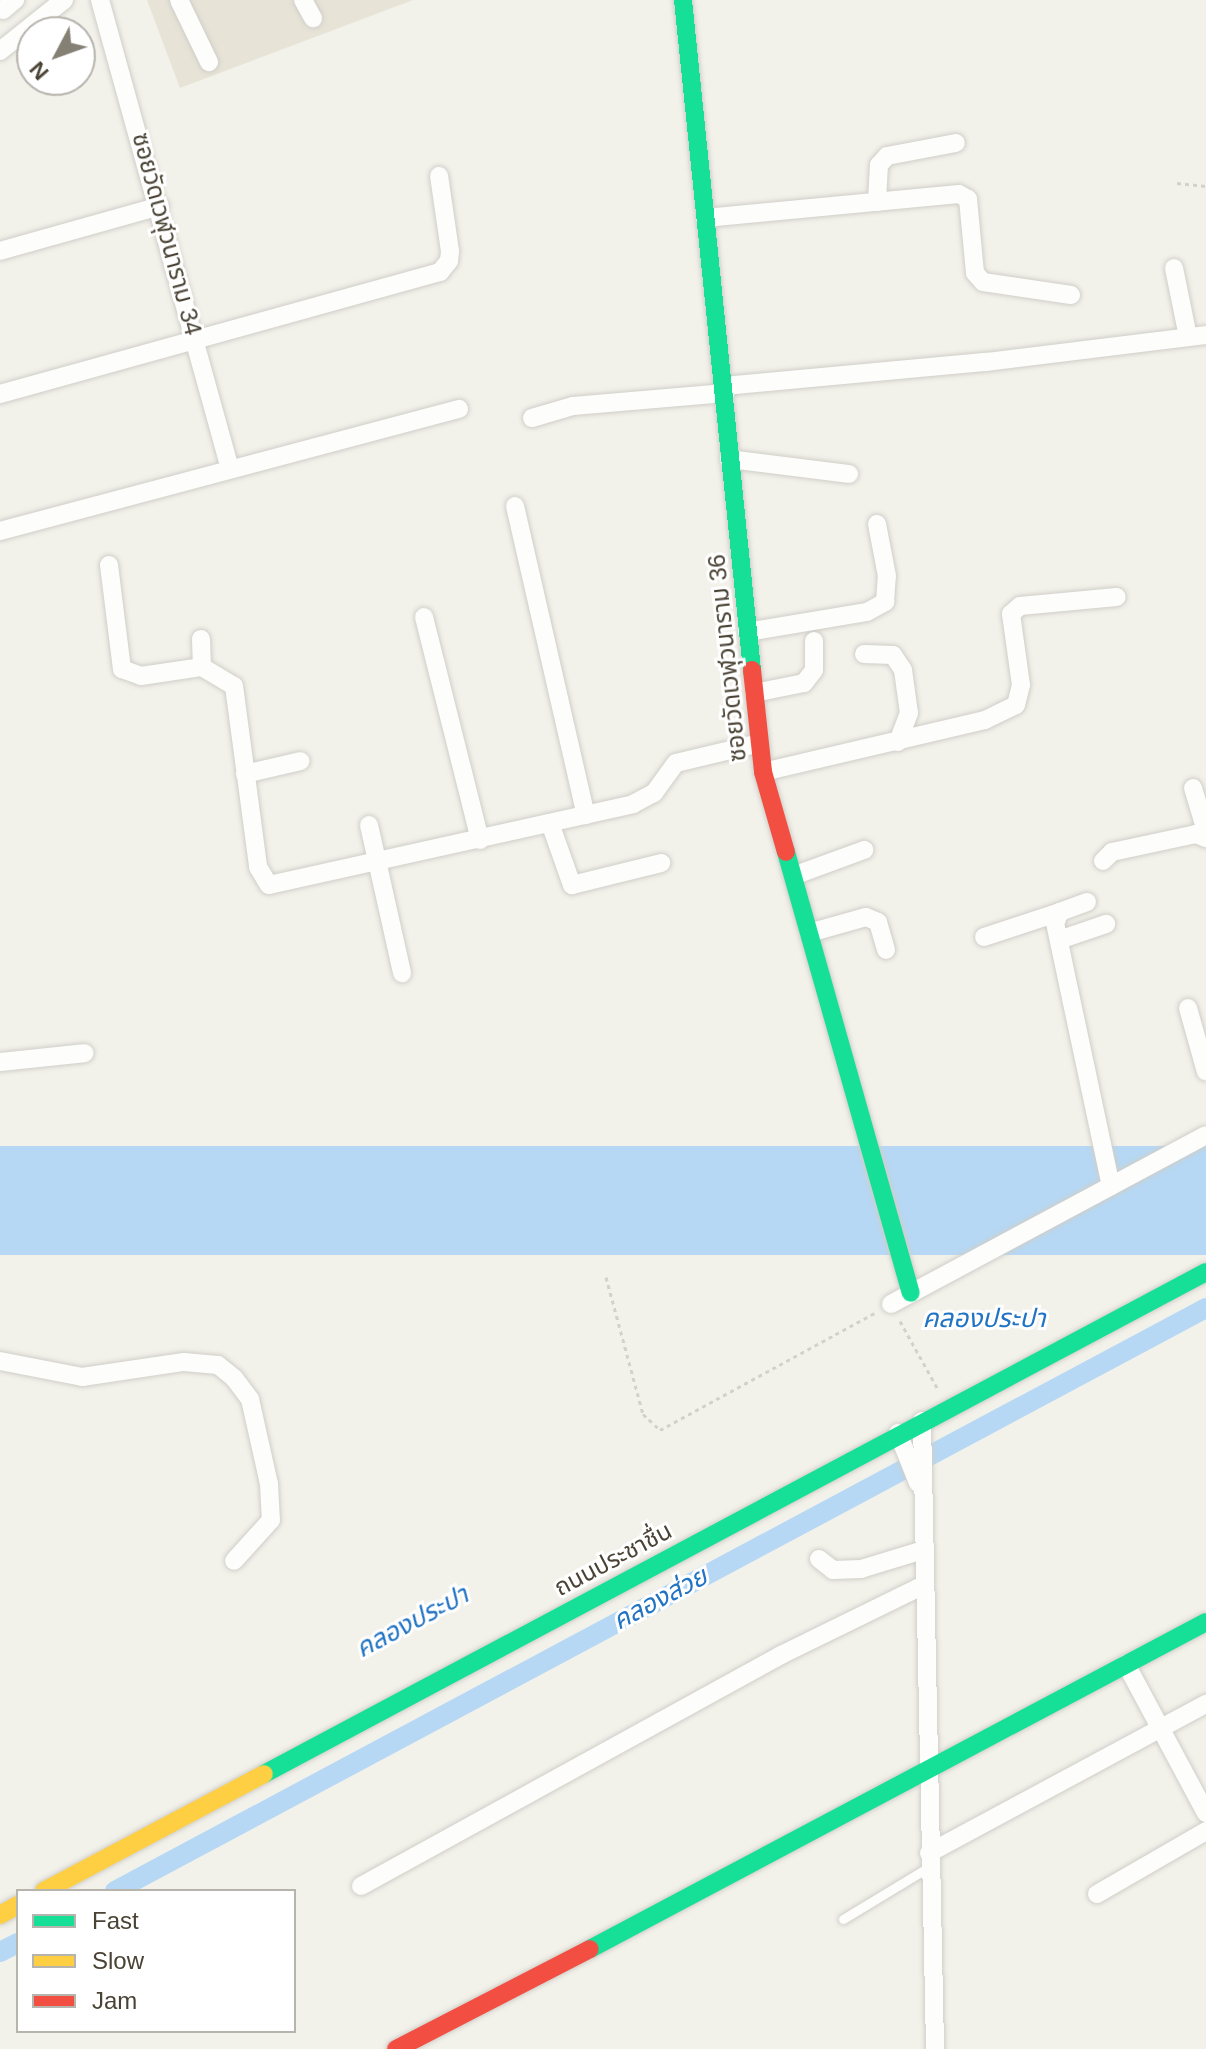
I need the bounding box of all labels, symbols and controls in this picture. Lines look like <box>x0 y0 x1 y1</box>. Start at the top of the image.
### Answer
north arrow <box>16 16 96 96</box>
text: N <box>24 57 54 85</box>
street label: ซอยวัดเวฬุวนาราม 34 <box>126 130 208 338</box>
street label: ซอยวัดเวฬุวนาราม 36 <box>702 553 752 763</box>
water label: คลองประปา <box>922 1303 1046 1335</box>
street label: ถนนประชาชื่น <box>549 1516 677 1602</box>
water label: คลองส่วย <box>607 1561 713 1637</box>
water label: คลองประปา <box>350 1579 474 1665</box>
legend <box>16 1889 296 2033</box>
text: Fast <box>92 1907 139 1934</box>
text: Slow <box>92 1947 144 1974</box>
text: Jam <box>92 1987 137 2014</box>

